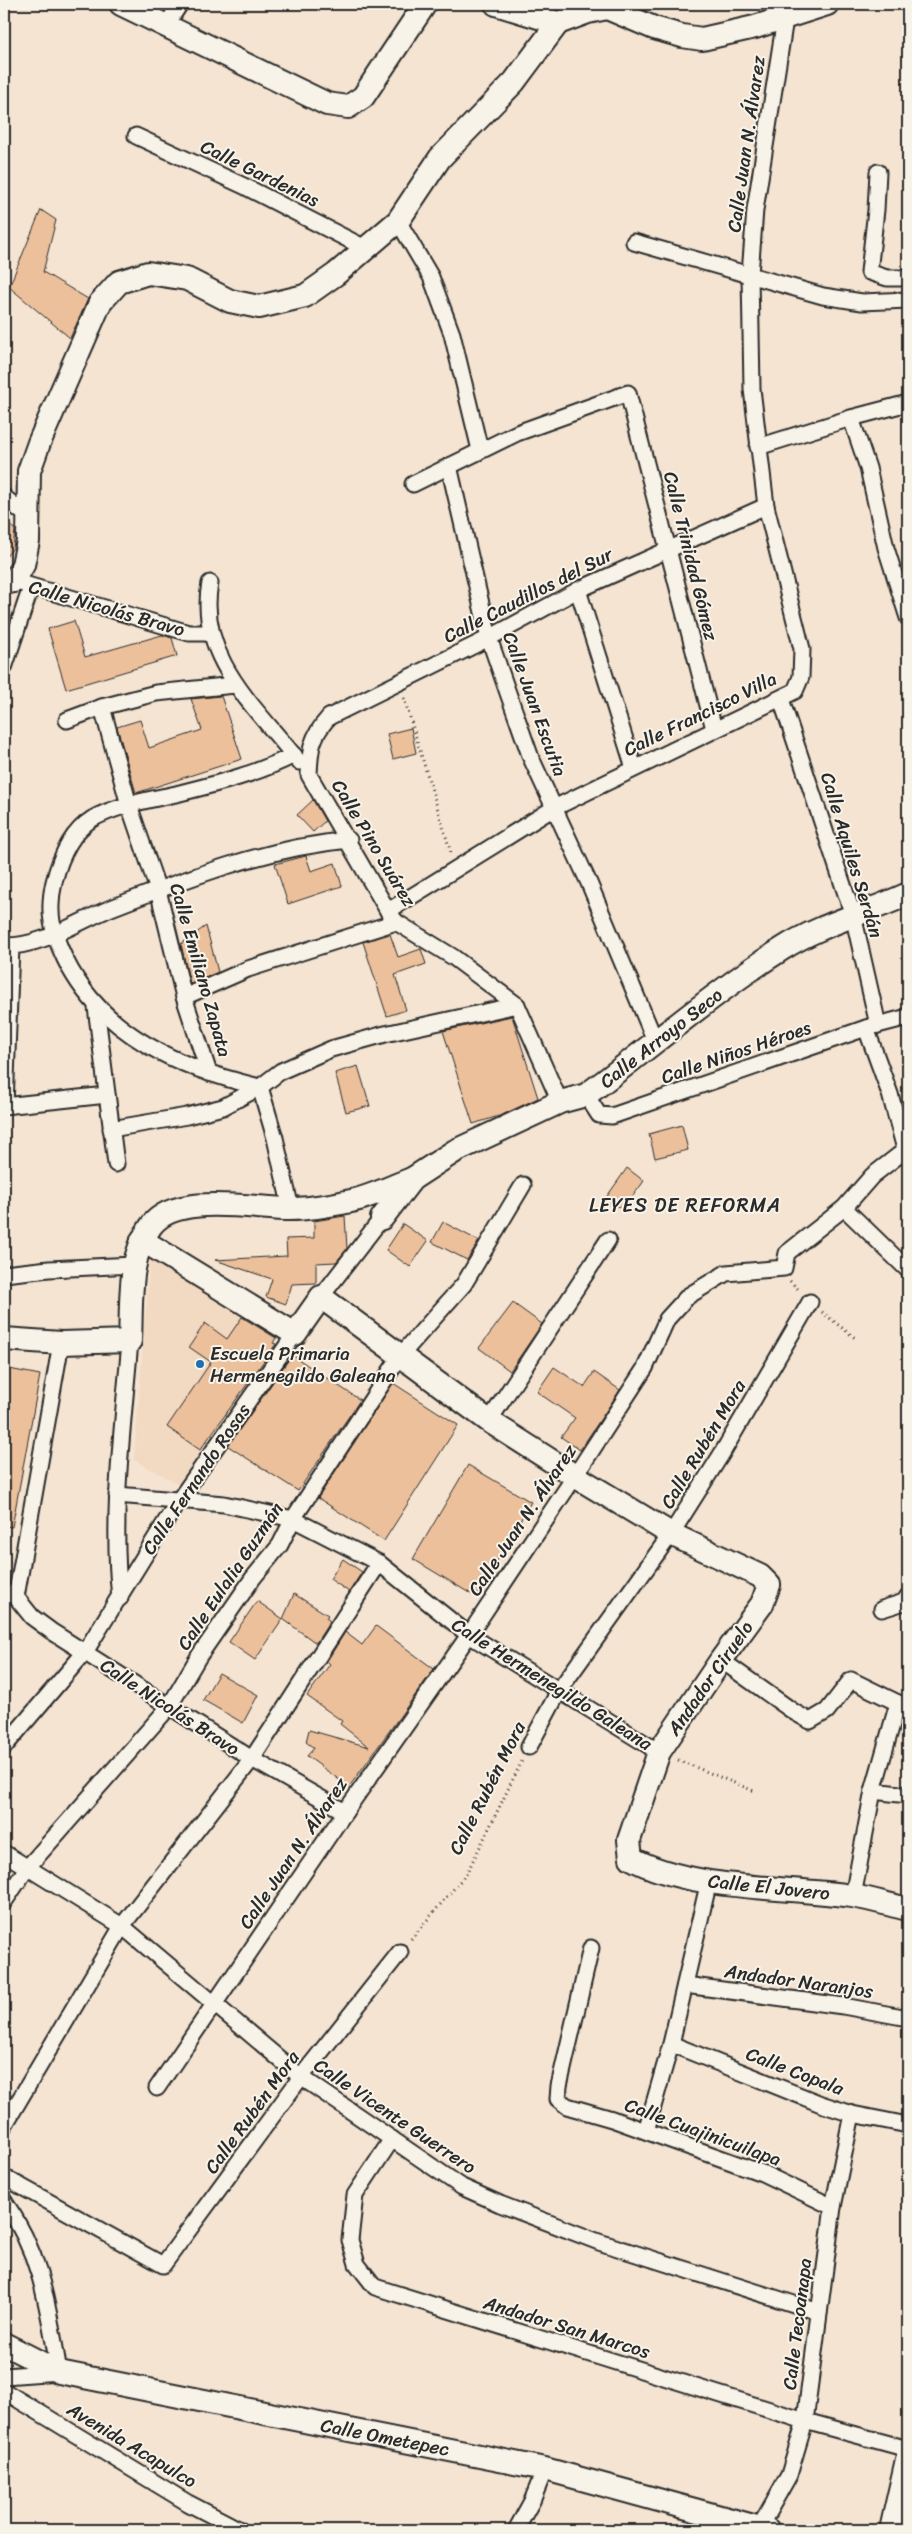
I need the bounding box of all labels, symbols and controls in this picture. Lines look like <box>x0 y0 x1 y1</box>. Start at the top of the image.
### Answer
street label: Calle Juan N. Álvarez <box>717 53 775 234</box>
street label: Calle Gardenias <box>195 130 325 216</box>
street label: Calle Trinidad Gómez <box>654 468 728 645</box>
street label: Calle Caudillos del Sur <box>437 537 620 652</box>
street label: Calle Nicolás Bravo <box>25 570 189 646</box>
street label: Calle Juan Escutia <box>493 627 577 782</box>
street label: Calle Francisco Villa <box>618 662 783 765</box>
street label: Calle Aquiles Serdán <box>811 768 893 942</box>
street label: Calle Pino Suárez <box>323 773 426 914</box>
street label: Calle Emiliano Zapata <box>160 879 242 1061</box>
street label: Calle Arroyo Seco <box>592 979 730 1097</box>
street label: Calle Niños Héroes <box>657 1011 816 1093</box>
district label: LEYES DE REFORMA <box>589 1188 781 1223</box>
place label: Escuela Primaria Hermenegildo Galeana <box>210 1337 396 1392</box>
marker: Escuela Primaria Hermenegildo Galeana <box>194 1358 206 1370</box>
street label: Calle Rubén Mora <box>651 1373 755 1515</box>
street label: Calle Fernando Rosas <box>133 1396 259 1562</box>
street label: Calle Juan N. Álvarez <box>459 1436 586 1603</box>
street label: Calle Eulalia Guzmán <box>168 1495 292 1657</box>
street label: Calle Hermenegildo Galeana <box>445 1609 659 1760</box>
street label: Andador Ciruelo <box>657 1614 762 1743</box>
street label: Calle Nicolás Bravo <box>93 1649 247 1765</box>
street label: Calle Rubén Mora <box>439 1715 535 1861</box>
street label: Calle Juan N. Álvarez <box>230 1769 357 1936</box>
street label: Calle El Jovero <box>707 1864 832 1910</box>
street label: Andador Naranjos <box>722 1954 876 2008</box>
street label: Calle Copala <box>741 2037 849 2105</box>
street label: Calle Rubén Mora <box>196 2043 309 2181</box>
street label: Calle Vicente Guerrero <box>307 2049 483 2183</box>
street label: Calle Cuajinicuilapa <box>620 2088 786 2176</box>
street label: Calle Tecoanapa <box>773 2256 822 2392</box>
street label: Andador San Marcos <box>479 2286 655 2368</box>
street label: Avenida Acapulco <box>60 2392 204 2497</box>
street label: Calle Ometepec <box>318 2408 453 2466</box>

